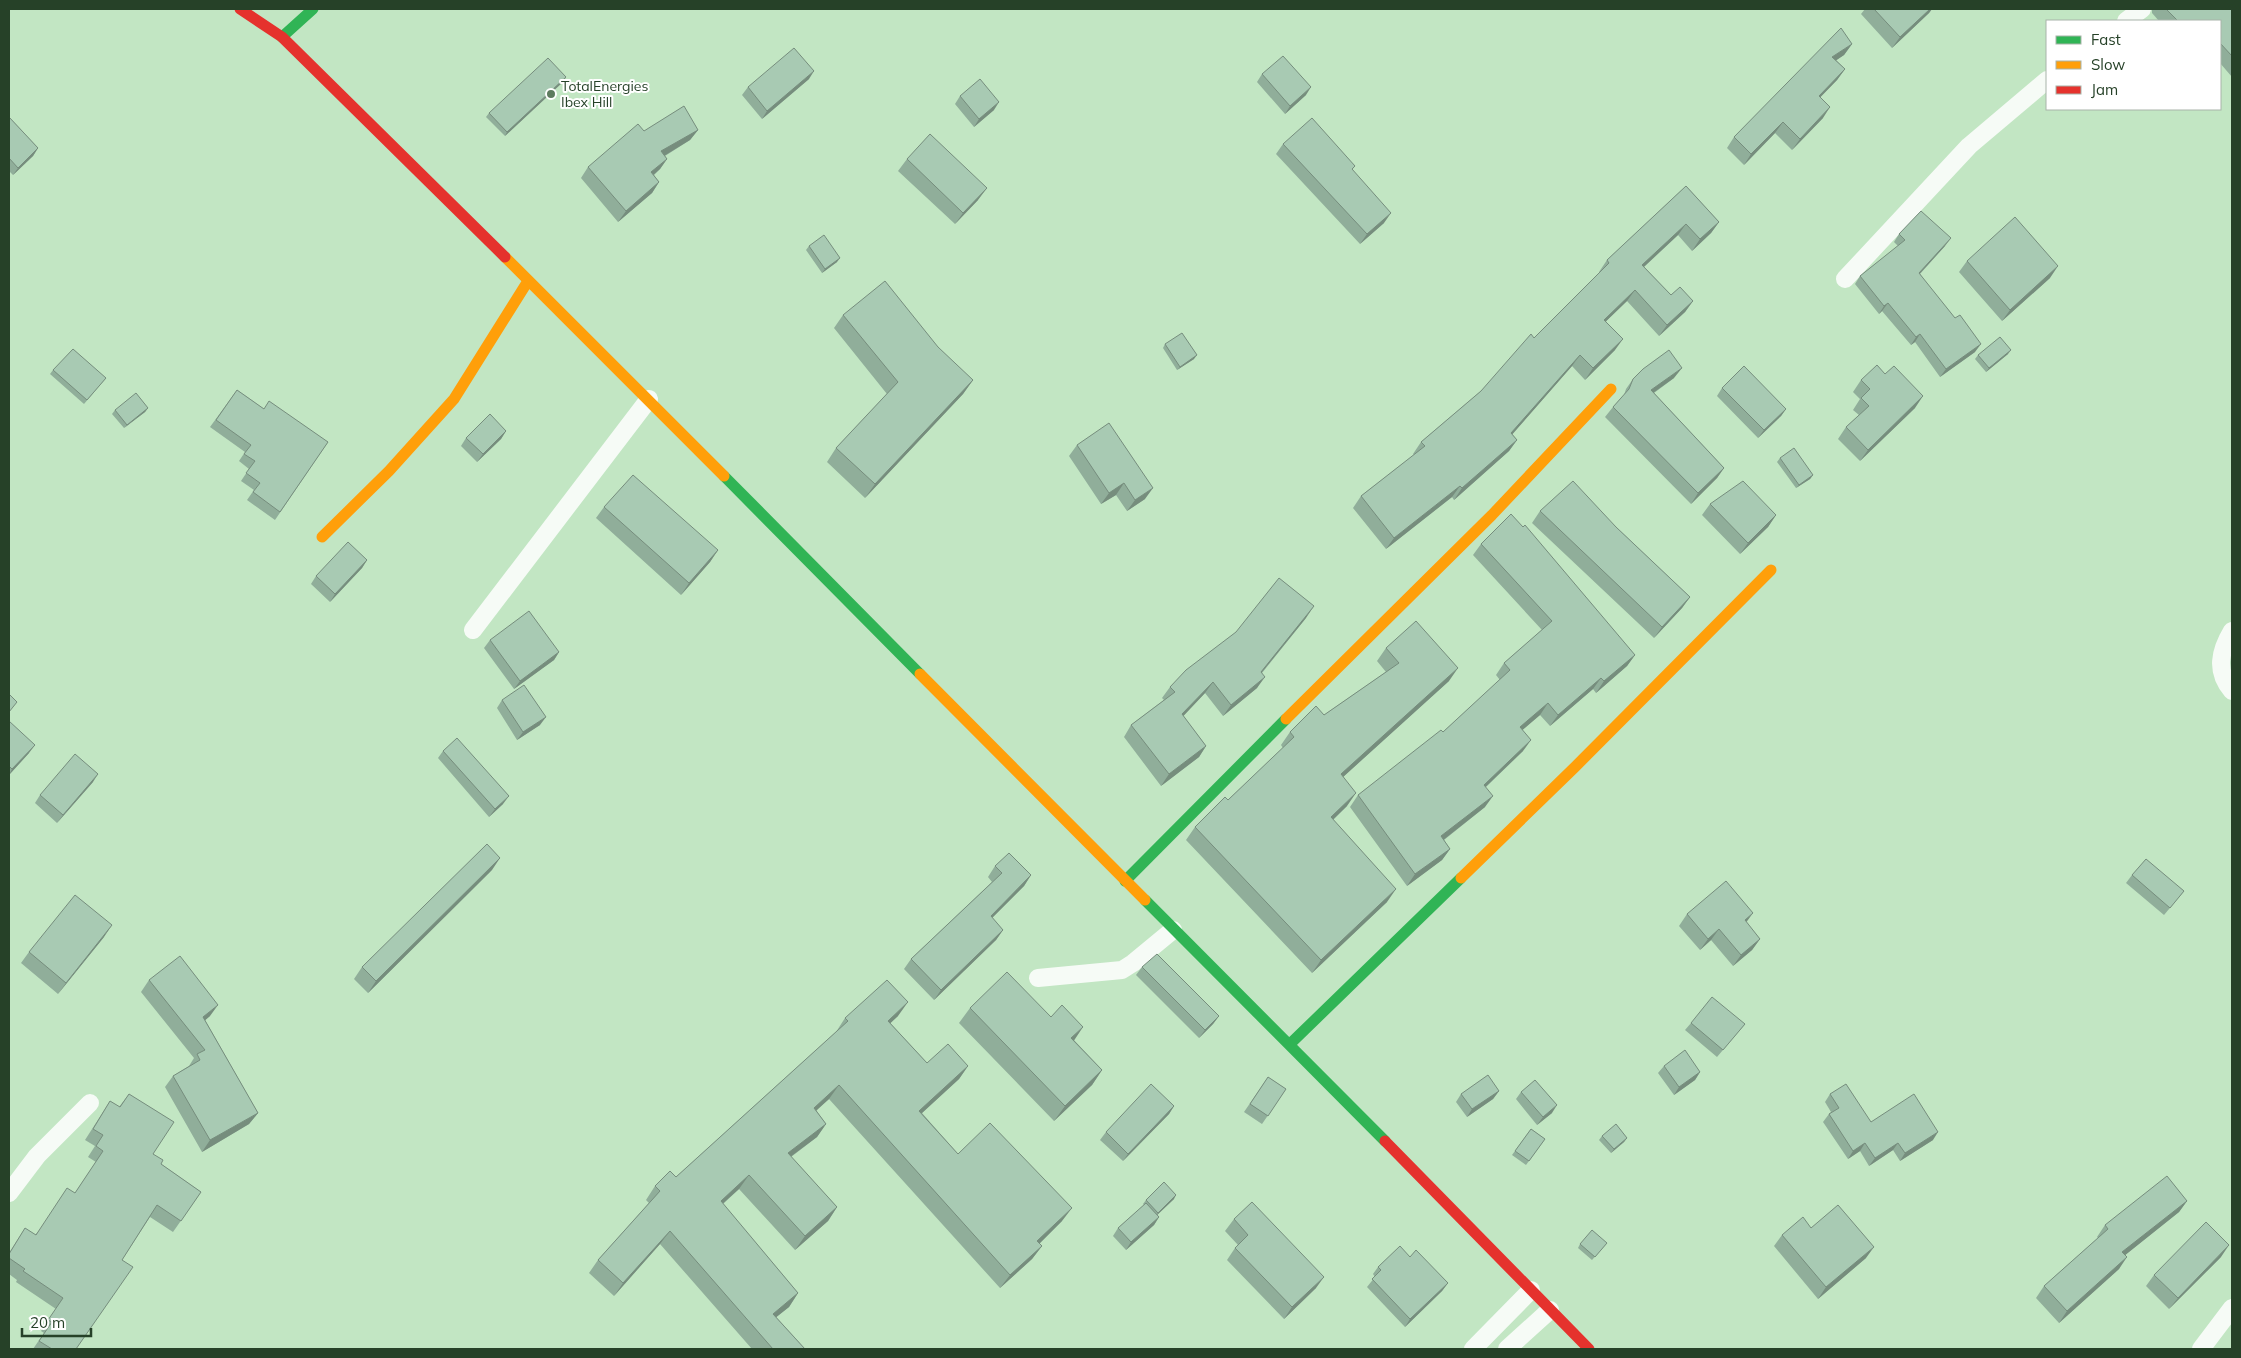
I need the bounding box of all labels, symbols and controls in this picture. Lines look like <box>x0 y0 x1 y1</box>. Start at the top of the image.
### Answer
legend <box>2046 20 2221 110</box>
text: Fast <box>2091 30 2121 49</box>
text: Slow <box>2091 55 2125 74</box>
place label: TotalEnergies Ibex Hill <box>561 77 648 111</box>
text: Jam <box>2091 80 2118 99</box>
marker: TotalEnergies Ibex Hill <box>545 88 557 100</box>
scale bar <box>22 1306 91 1338</box>
text: 20 m <box>30 1313 65 1332</box>

